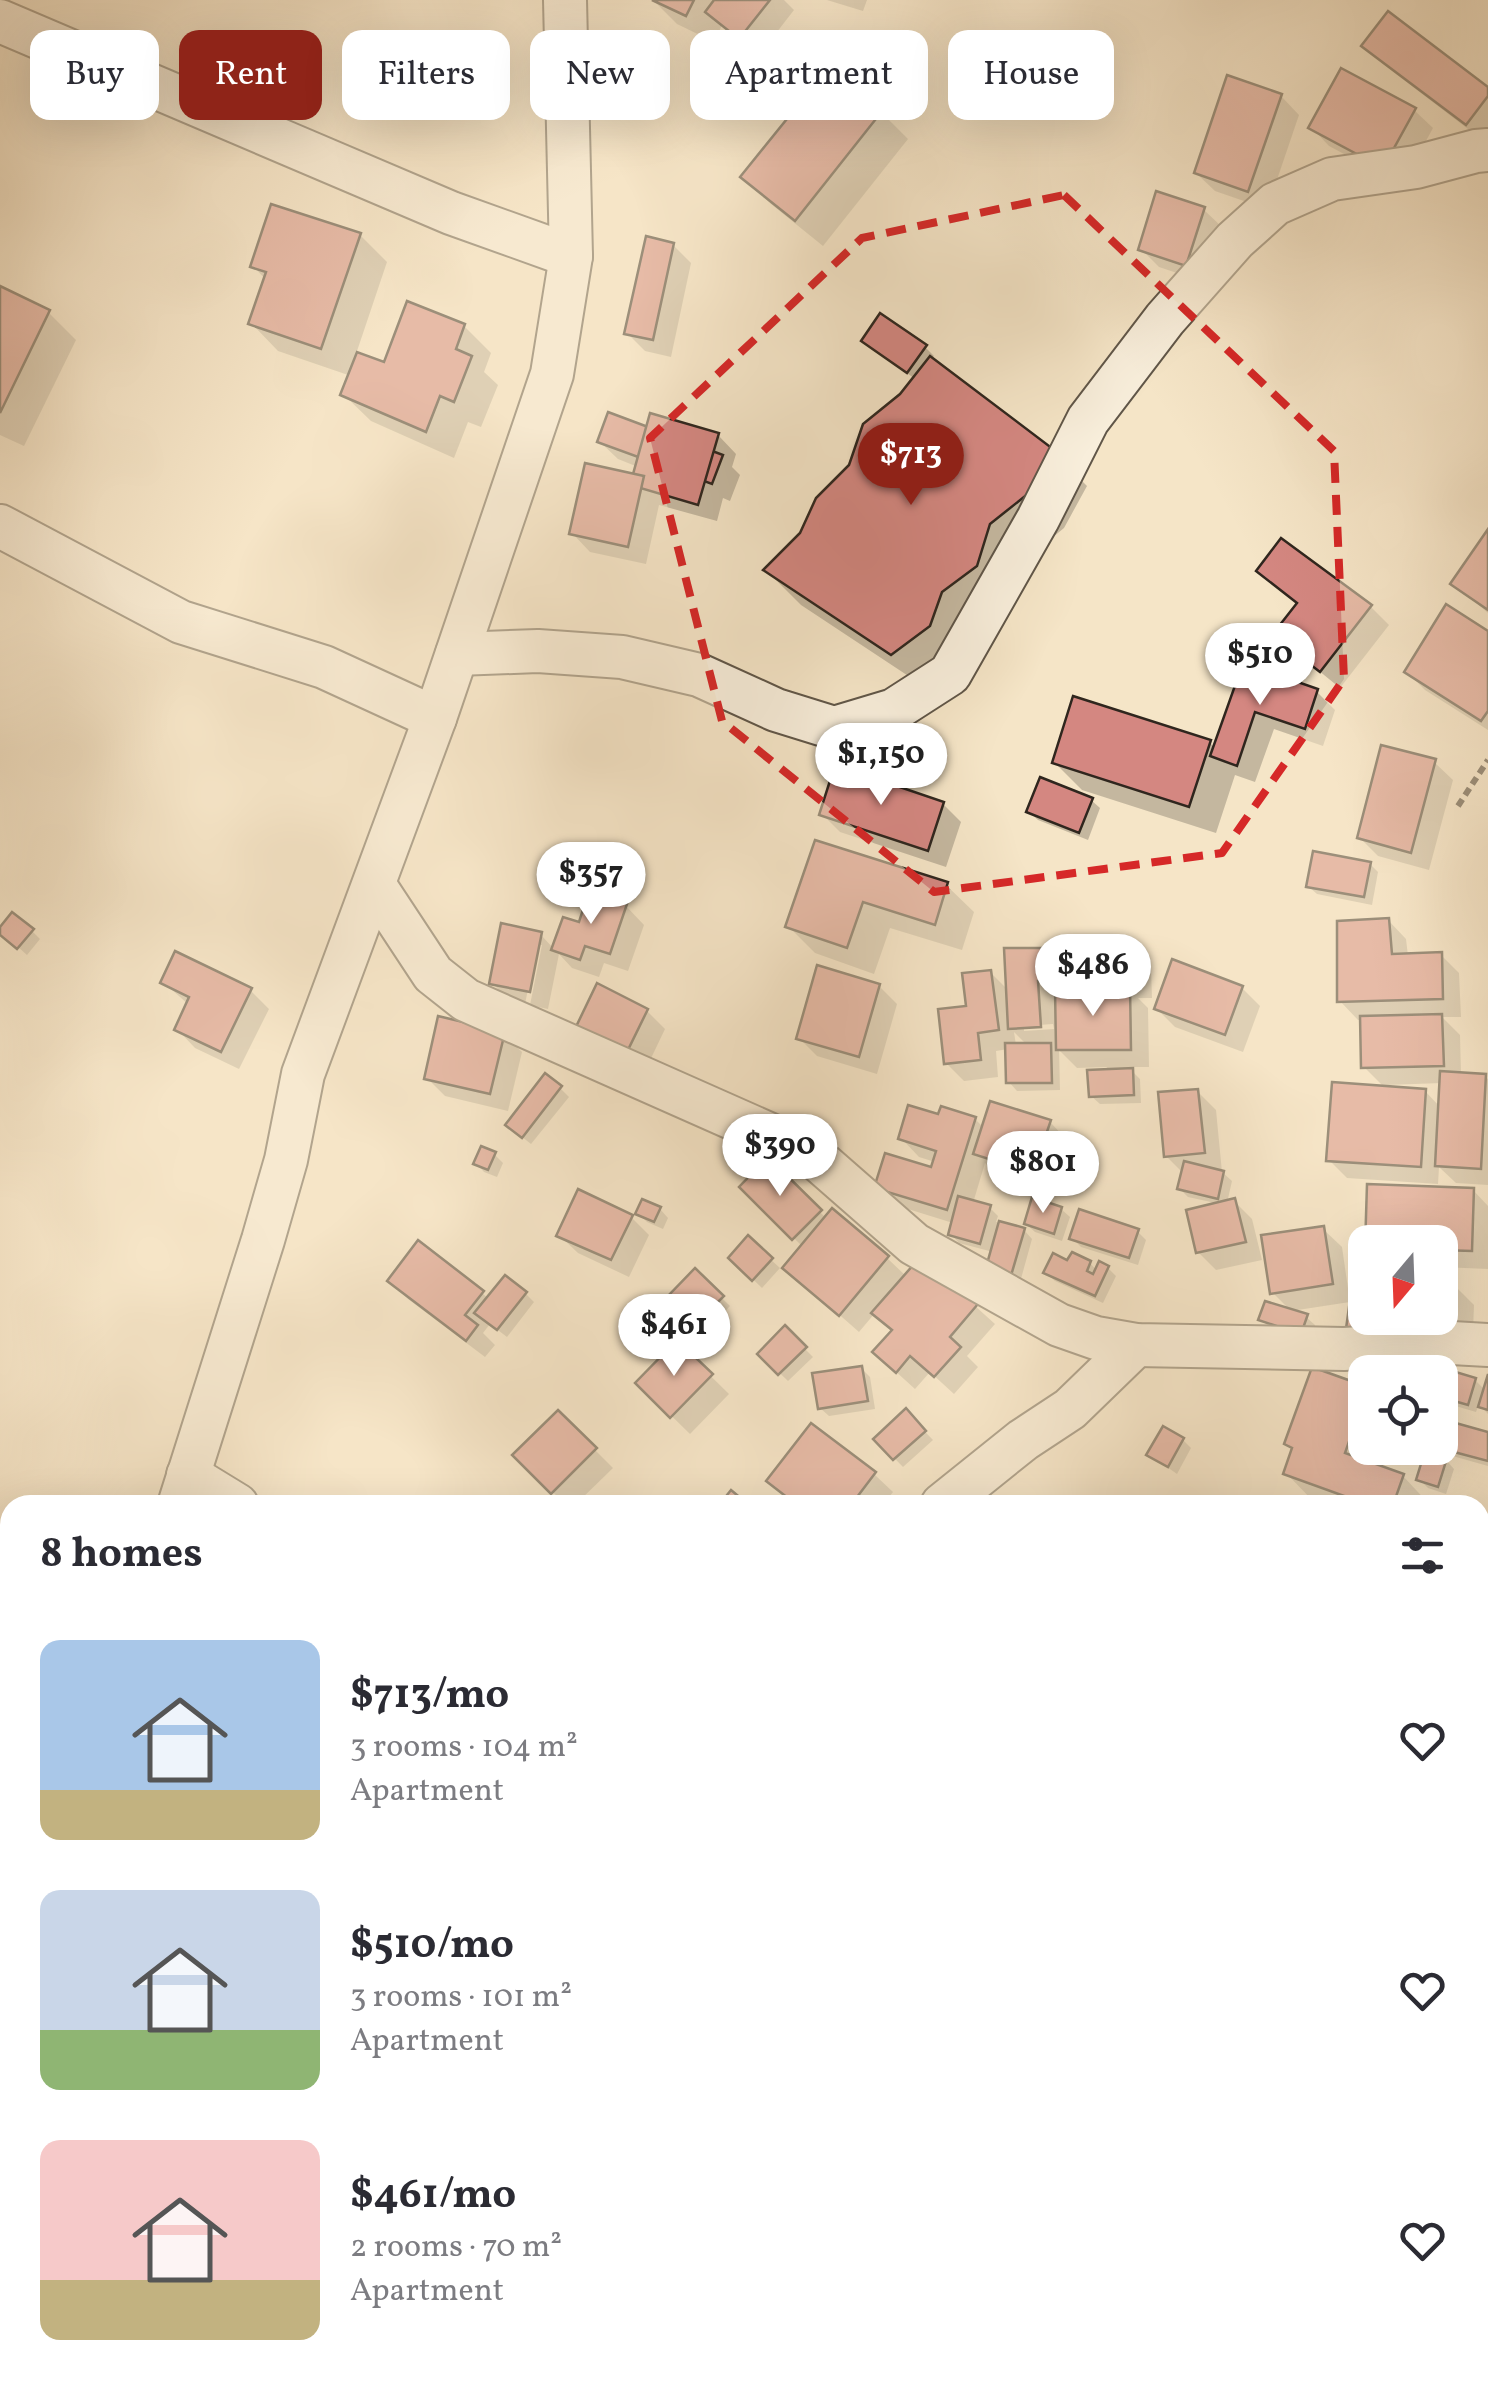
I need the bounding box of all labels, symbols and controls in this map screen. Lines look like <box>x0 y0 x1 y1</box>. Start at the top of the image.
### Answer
chip: Buy <box>30 30 159 120</box>
chip: Rent <box>179 30 322 120</box>
chip: Filters <box>342 30 510 120</box>
chip: New <box>530 30 670 120</box>
chip: Apartment <box>690 30 928 120</box>
chip: House <box>948 30 1114 120</box>
pin: $713 <box>852 423 970 508</box>
text: $713 <box>880 433 942 477</box>
pin: $510 <box>1201 623 1319 708</box>
text: $510 <box>1227 633 1293 677</box>
pin: $1,150 <box>800 723 962 808</box>
text: $1,150 <box>837 733 925 777</box>
pin: $357 <box>532 842 650 927</box>
text: $357 <box>559 852 623 896</box>
pin: $486 <box>1034 934 1152 1019</box>
text: $486 <box>1057 944 1129 988</box>
pin: $390 <box>721 1114 839 1199</box>
text: $390 <box>744 1124 816 1168</box>
pin: $801 <box>984 1131 1102 1216</box>
text: $801 <box>1009 1141 1077 1185</box>
north arrow <box>1348 1225 1458 1335</box>
map controls <box>1348 1225 1458 1465</box>
pin: $461 <box>615 1294 733 1379</box>
text: $461 <box>640 1304 708 1348</box>
button: locate <box>1348 1355 1458 1465</box>
text: 8 homes <box>40 1526 203 1585</box>
icon: filters <box>1395 1528 1450 1583</box>
text: $713/mo <box>350 1667 509 1726</box>
icon: home <box>120 1680 240 1800</box>
icon: heart <box>1395 1713 1450 1768</box>
text: 3 rooms · 104 m² <box>350 1726 578 1770</box>
text: Apartment <box>350 1770 504 1814</box>
text: $510/mo <box>350 1917 514 1976</box>
icon: home <box>120 1930 240 2050</box>
icon: heart <box>1395 1963 1450 2018</box>
text: 3 rooms · 101 m² <box>350 1976 572 2020</box>
text: Apartment <box>350 2020 504 2064</box>
text: $461/mo <box>350 2167 516 2226</box>
icon: home <box>120 2180 240 2300</box>
icon: heart <box>1395 2213 1450 2268</box>
text: 2 rooms · 70 m² <box>350 2226 562 2270</box>
text: Apartment <box>350 2270 504 2314</box>

